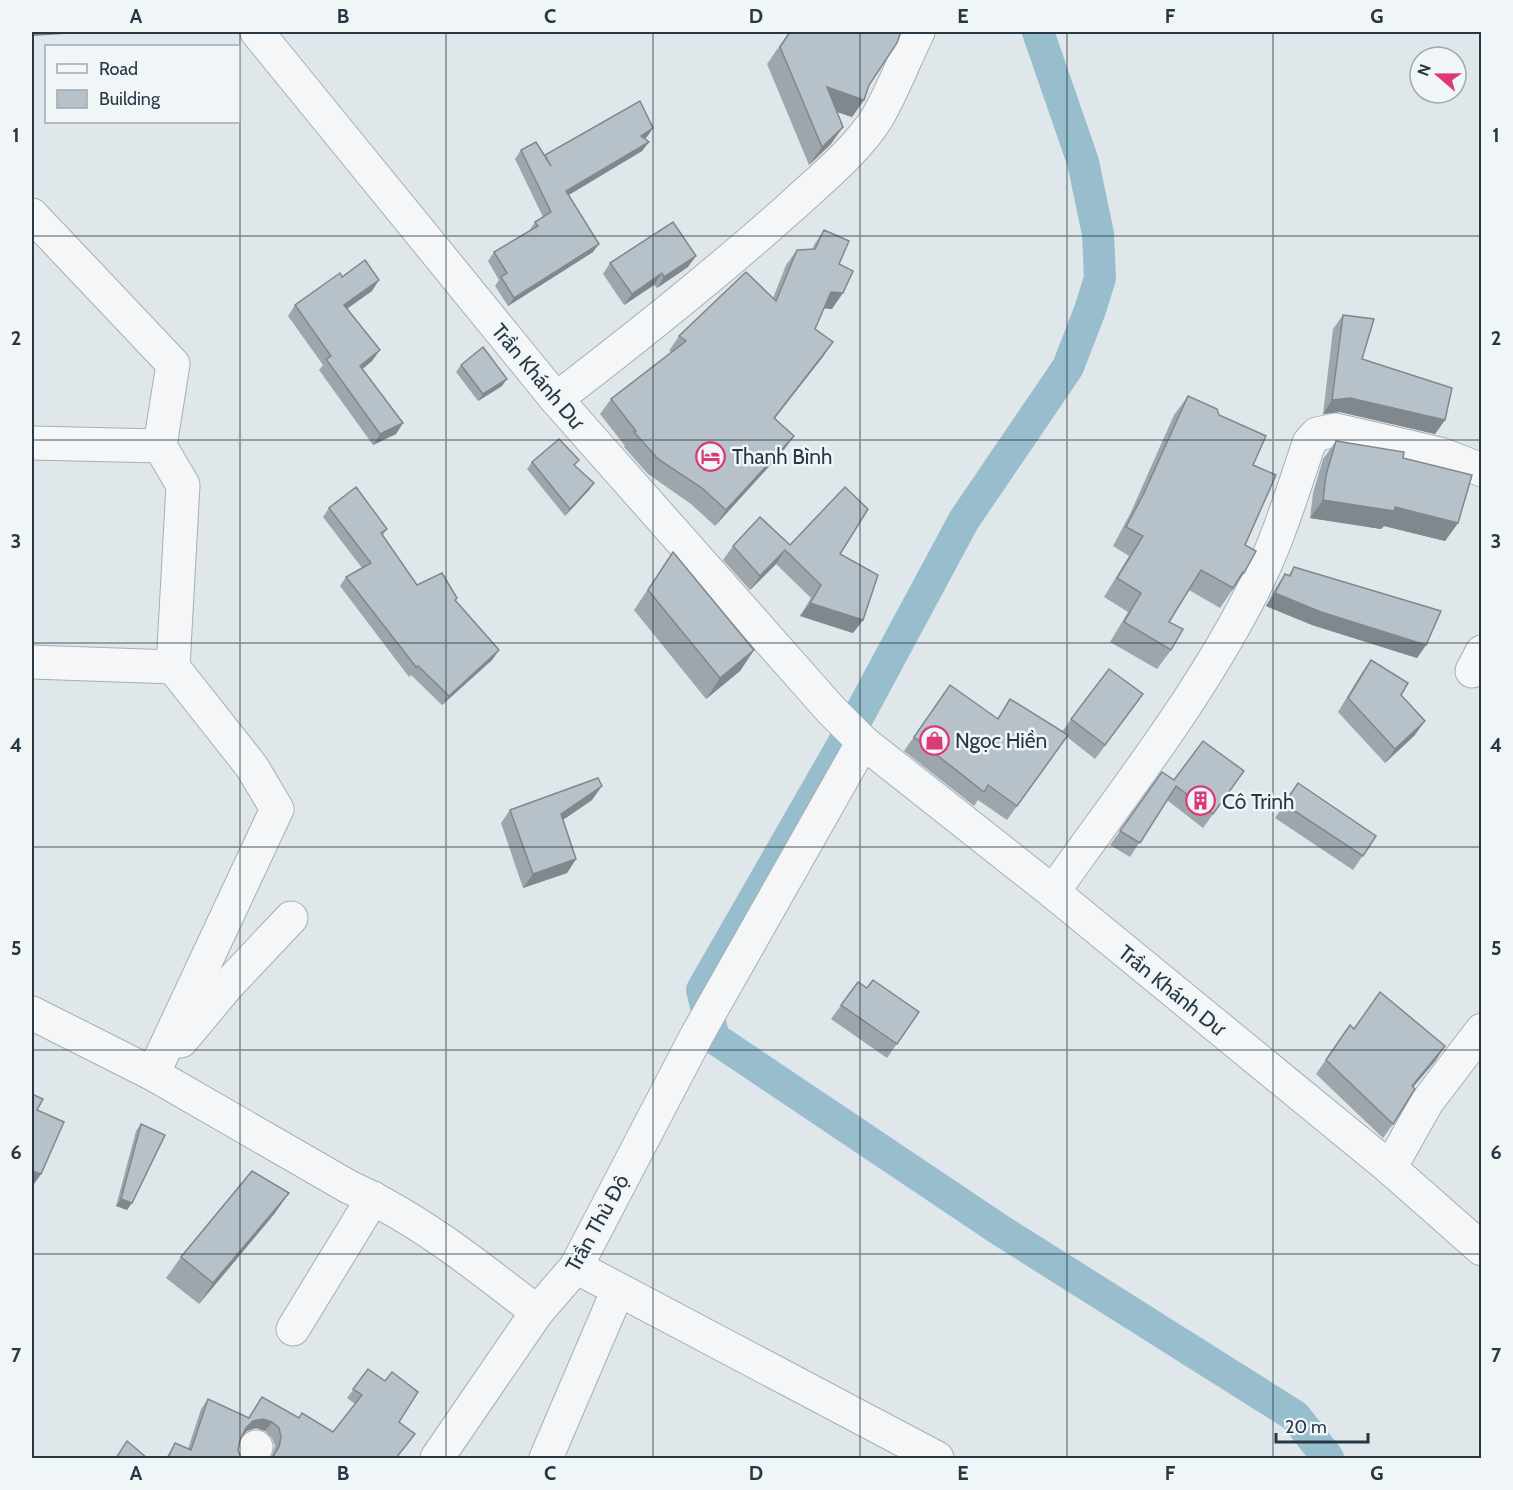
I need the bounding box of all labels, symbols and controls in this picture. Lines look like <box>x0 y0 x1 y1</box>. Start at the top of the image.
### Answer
text: A <box>130 4 143 28</box>
text: B <box>337 4 349 28</box>
text: C <box>544 4 556 28</box>
text: D <box>749 4 763 28</box>
text: E <box>957 4 969 28</box>
text: F <box>1165 4 1176 28</box>
text: G <box>1370 4 1384 28</box>
legend <box>45 45 240 123</box>
north arrow <box>1408 45 1468 105</box>
text: Road <box>99 58 138 80</box>
text: N <box>1414 61 1435 79</box>
text: Building <box>99 88 161 110</box>
text: 1 <box>12 123 20 147</box>
text: 1 <box>1492 123 1500 147</box>
street label: Trần Khánh Dư <box>487 318 591 435</box>
text: 2 <box>11 326 21 350</box>
text: 2 <box>1491 326 1501 350</box>
hotel icon: Thanh Bình <box>695 440 727 472</box>
place label: Thanh Bình <box>732 444 832 469</box>
text: 3 <box>11 529 21 553</box>
text: 3 <box>1491 529 1501 553</box>
shop icon: Ngọc Hiền <box>918 724 950 756</box>
place label: Ngọc Hiền <box>955 728 1047 753</box>
text: 4 <box>10 733 22 757</box>
text: 4 <box>1490 733 1502 757</box>
building icon: Cô Trinh <box>1185 785 1217 817</box>
place label: Cô Trinh <box>1222 789 1294 814</box>
text: 5 <box>11 936 21 960</box>
text: 5 <box>1491 936 1501 960</box>
street label: Trần Khánh Dư <box>1114 939 1232 1042</box>
text: 6 <box>10 1140 22 1164</box>
text: 6 <box>1490 1140 1502 1164</box>
street label: Trần Thủ Độ <box>560 1170 634 1276</box>
text: 7 <box>11 1343 22 1367</box>
text: 7 <box>1491 1343 1502 1367</box>
scale bar <box>1276 1406 1368 1444</box>
text: 20 m <box>1285 1416 1327 1438</box>
text: A <box>130 1461 143 1485</box>
text: B <box>337 1461 349 1485</box>
text: C <box>544 1461 556 1485</box>
text: D <box>749 1461 763 1485</box>
text: E <box>957 1461 969 1485</box>
text: F <box>1165 1461 1176 1485</box>
text: G <box>1370 1461 1384 1485</box>

